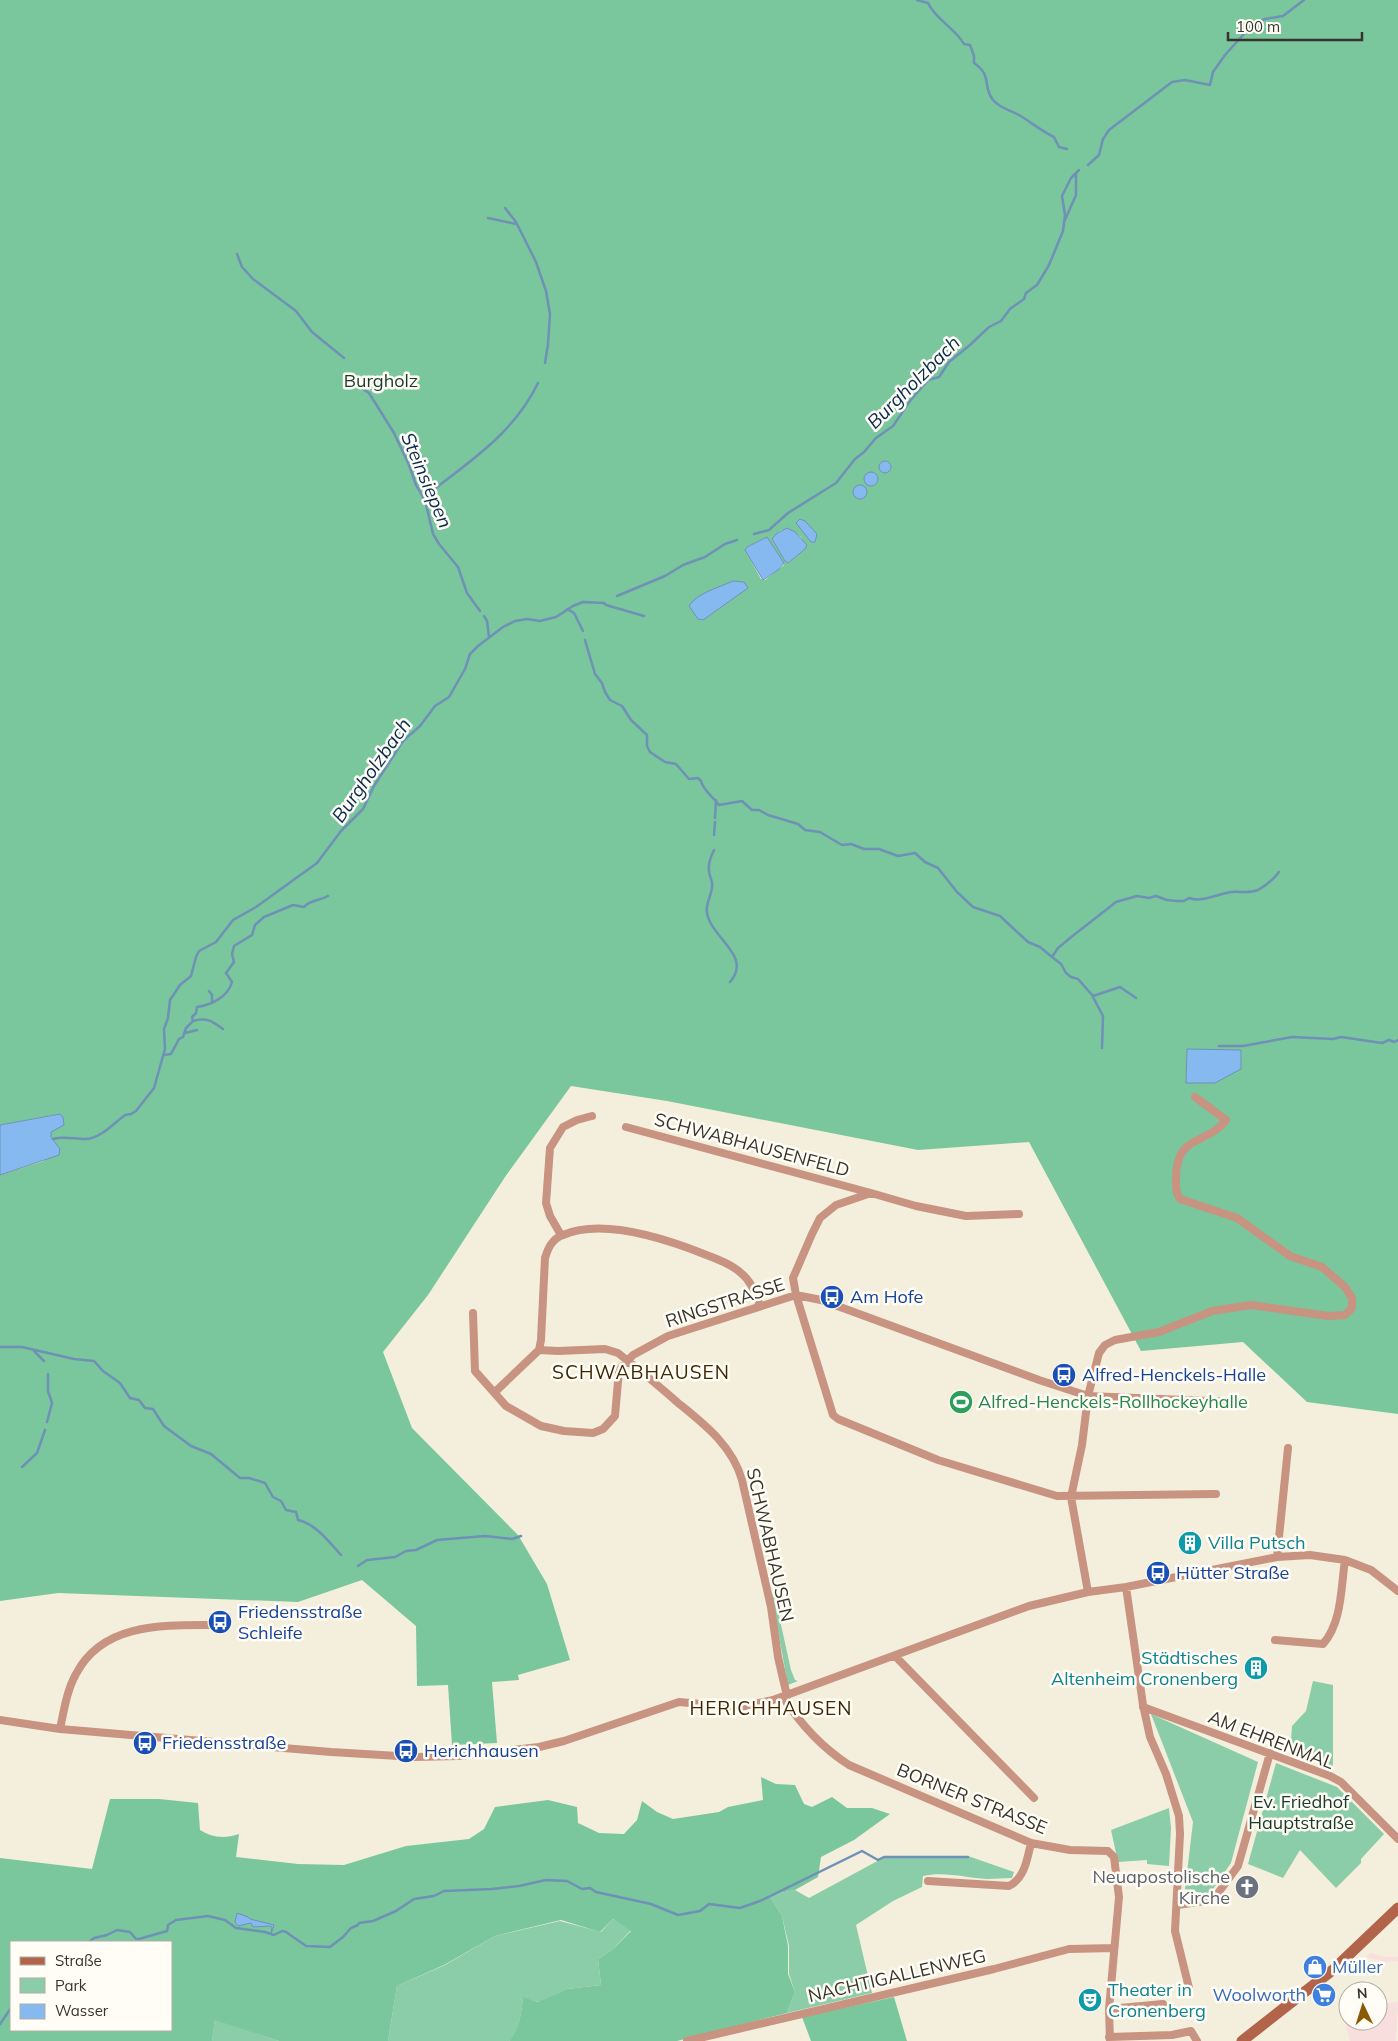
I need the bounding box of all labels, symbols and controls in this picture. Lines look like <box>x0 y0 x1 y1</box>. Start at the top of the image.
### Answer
scale bar <box>1228 10 1362 42</box>
text: 100 m <box>1236 17 1280 36</box>
water label: Burgholzbach <box>861 330 965 434</box>
park label: Burgholz <box>344 369 418 392</box>
water label: Steinsiepen <box>396 429 458 531</box>
water label: Burgholzbach <box>326 713 416 827</box>
street label: SCHWABHAUSENFELD <box>652 1107 852 1182</box>
street label: RINGSTRASSE <box>662 1272 787 1333</box>
bus stop icon: Am Hofe <box>819 1284 845 1310</box>
place label: Am Hofe <box>850 1285 923 1308</box>
district label: SCHWABHAUSEN <box>552 1360 730 1384</box>
bus stop icon: Alfred-Henckels-Halle <box>1051 1362 1077 1388</box>
place label: Alfred-Henckels-Halle <box>1082 1363 1266 1386</box>
sports icon: Alfred-Henckels-Rollhockeyhalle <box>948 1389 974 1415</box>
place label: Alfred-Henckels-Rollhockeyhalle <box>978 1390 1248 1413</box>
street label: SCHWABHAUSEN <box>742 1466 799 1624</box>
building icon: Villa Putsch <box>1177 1530 1203 1556</box>
place label: Villa Putsch <box>1208 1531 1306 1554</box>
bus stop icon: Hütter Straße <box>1145 1560 1171 1586</box>
place label: Hütter Straße <box>1176 1561 1289 1584</box>
place label: Friedensstraße Schleife <box>238 1600 362 1644</box>
bus stop icon: Friedensstraße Schleife <box>207 1609 233 1635</box>
place label: Städtisches Altenheim Cronenberg <box>1051 1646 1238 1690</box>
building icon: Städtisches Altenheim Cronenberg <box>1243 1655 1269 1681</box>
district label: HERICHHAUSEN <box>690 1696 852 1720</box>
street label: AM EHRENMAL <box>1205 1705 1337 1774</box>
bus stop icon: Friedensstraße <box>132 1730 158 1756</box>
place label: Friedensstraße <box>162 1731 286 1754</box>
bus stop icon: Herichhausen <box>393 1738 419 1764</box>
place label: Herichhausen <box>424 1739 539 1762</box>
street label: BORNER STRASSE <box>894 1758 1051 1839</box>
park label: Ev. Friedhof Hauptstraße <box>1248 1790 1354 1834</box>
place label: Neuapostolische Kirche <box>1092 1865 1230 1909</box>
church icon: Neuapostolische Kirche <box>1234 1874 1260 1900</box>
legend <box>10 1941 172 2031</box>
street label: NACHTIGALLENWEG <box>806 1944 988 2007</box>
text: Straße <box>55 1951 102 1970</box>
shop icon: Müller <box>1302 1954 1328 1980</box>
place label: Müller <box>1332 1955 1383 1978</box>
text: Park <box>55 1976 87 1995</box>
place label: Theater in Cronenberg <box>1108 1978 1206 2022</box>
north arrow <box>1338 1981 1388 2031</box>
supermarket icon: Woolworth <box>1311 1982 1337 2008</box>
place label: Woolworth <box>1213 1983 1306 2006</box>
text: N <box>1356 1984 1368 2002</box>
theatre icon: Theater in Cronenberg <box>1077 1987 1103 2013</box>
text: Wasser <box>55 2001 109 2020</box>

